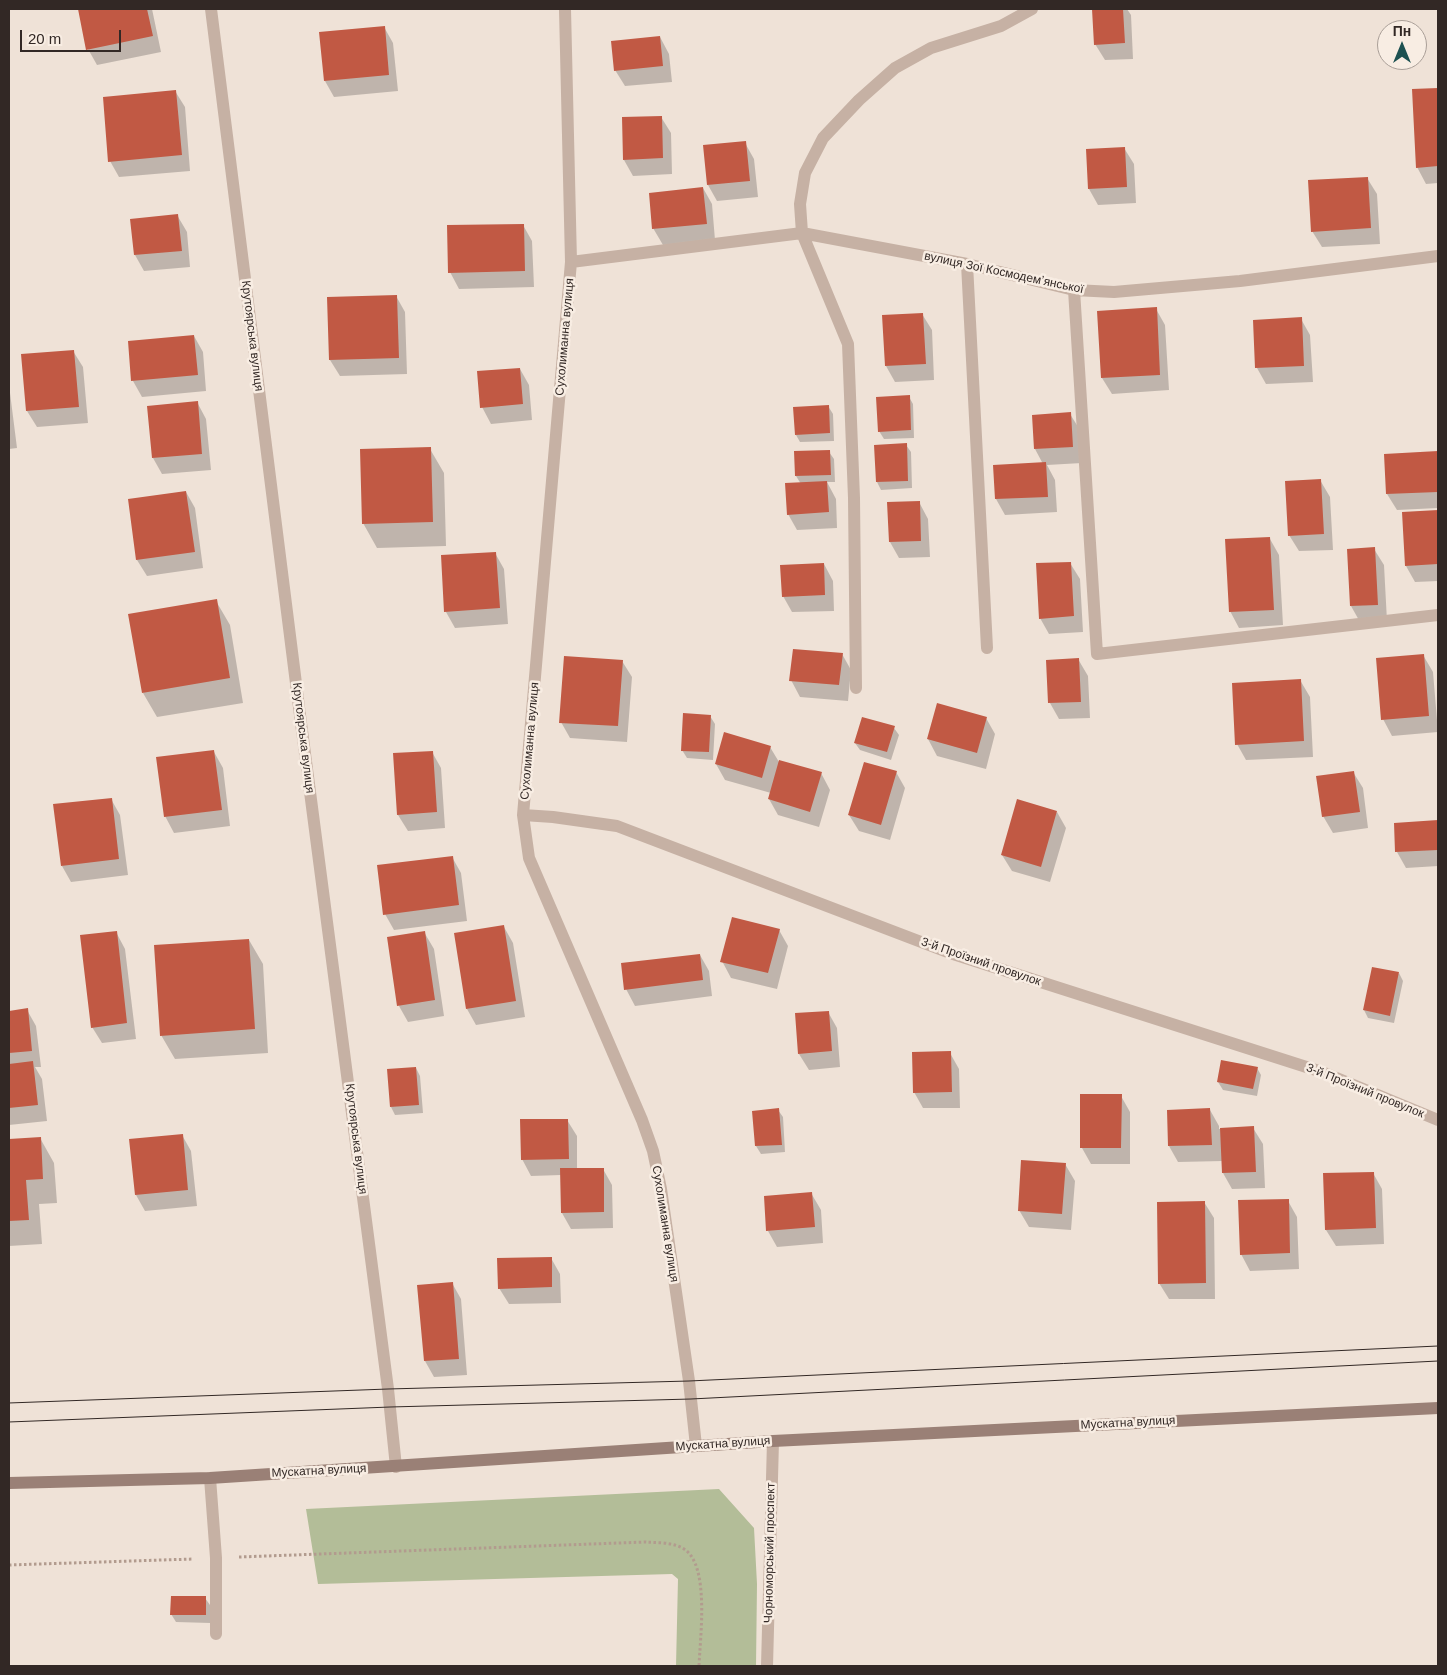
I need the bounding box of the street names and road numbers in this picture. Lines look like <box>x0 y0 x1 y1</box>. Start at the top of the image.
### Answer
street label: вулиця Зої Космодемʼянської <box>923 249 1085 297</box>
street label: Сухолиманна вулиця <box>553 278 577 396</box>
street label: Крутоярська вулиця <box>238 280 266 392</box>
street label: Крутоярська вулиця <box>289 682 317 794</box>
street label: Сухолиманна вулиця <box>518 682 542 800</box>
street label: 3-й Проїзний провулок <box>919 935 1043 989</box>
street label: 3-й Проїзний провулок <box>1304 1061 1426 1121</box>
street label: Крутоярська вулиця <box>342 1083 370 1195</box>
street label: Сухолиманна вулиця <box>649 1165 681 1283</box>
street label: Мускатна вулиця <box>1080 1413 1176 1433</box>
street label: Мускатна вулиця <box>675 1434 771 1454</box>
street label: Мускатна вулиця <box>271 1461 367 1481</box>
street label: Чорноморський проспект <box>762 1483 778 1623</box>

